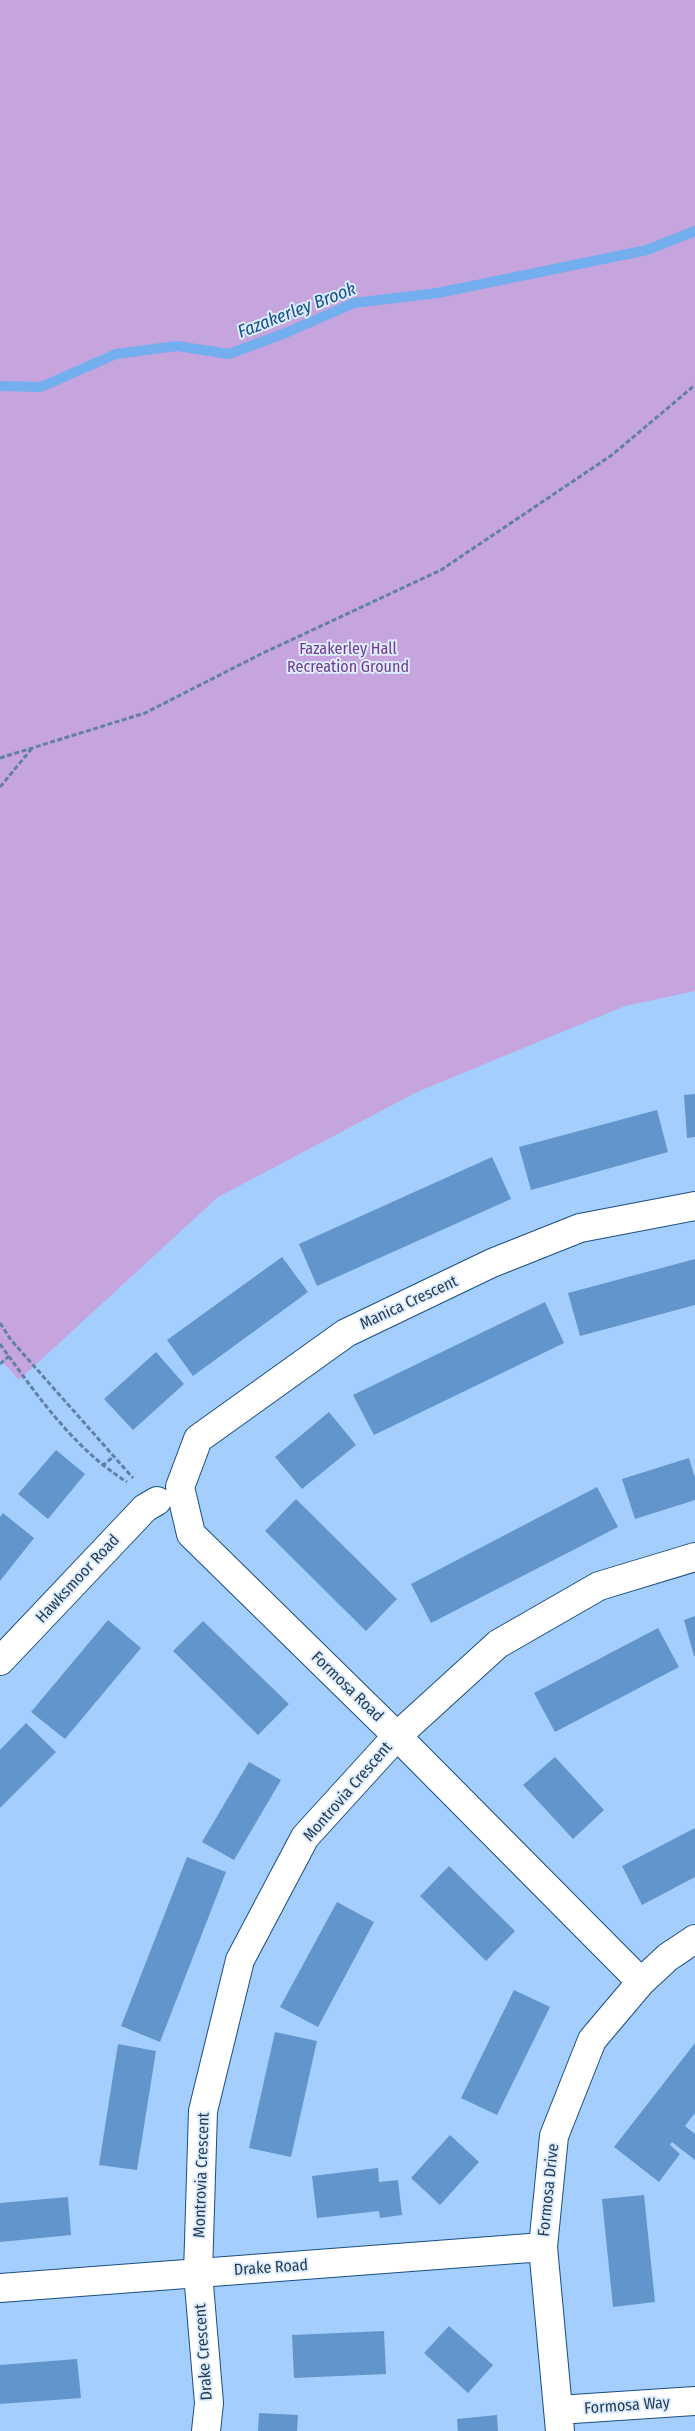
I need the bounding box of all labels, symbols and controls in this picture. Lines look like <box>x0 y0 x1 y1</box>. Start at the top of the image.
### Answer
water label: Fazakerley Brook <box>235 279 359 343</box>
park label: Fazakerley Hall Recreation Ground <box>287 640 409 678</box>
street label: Manica Crescent <box>357 1272 461 1334</box>
street label: Hawksmoor Road <box>32 1531 124 1627</box>
street label: Formosa Road <box>307 1648 387 1726</box>
street label: Montrovia Crescent <box>300 1738 396 1846</box>
street label: Montrovia Crescent <box>190 2112 214 2238</box>
street label: Formosa Drive <box>535 2143 563 2237</box>
street label: Drake Road <box>233 2256 309 2280</box>
street label: Drake Crescent <box>191 2303 217 2401</box>
street label: Formosa Way <box>584 2393 670 2419</box>

